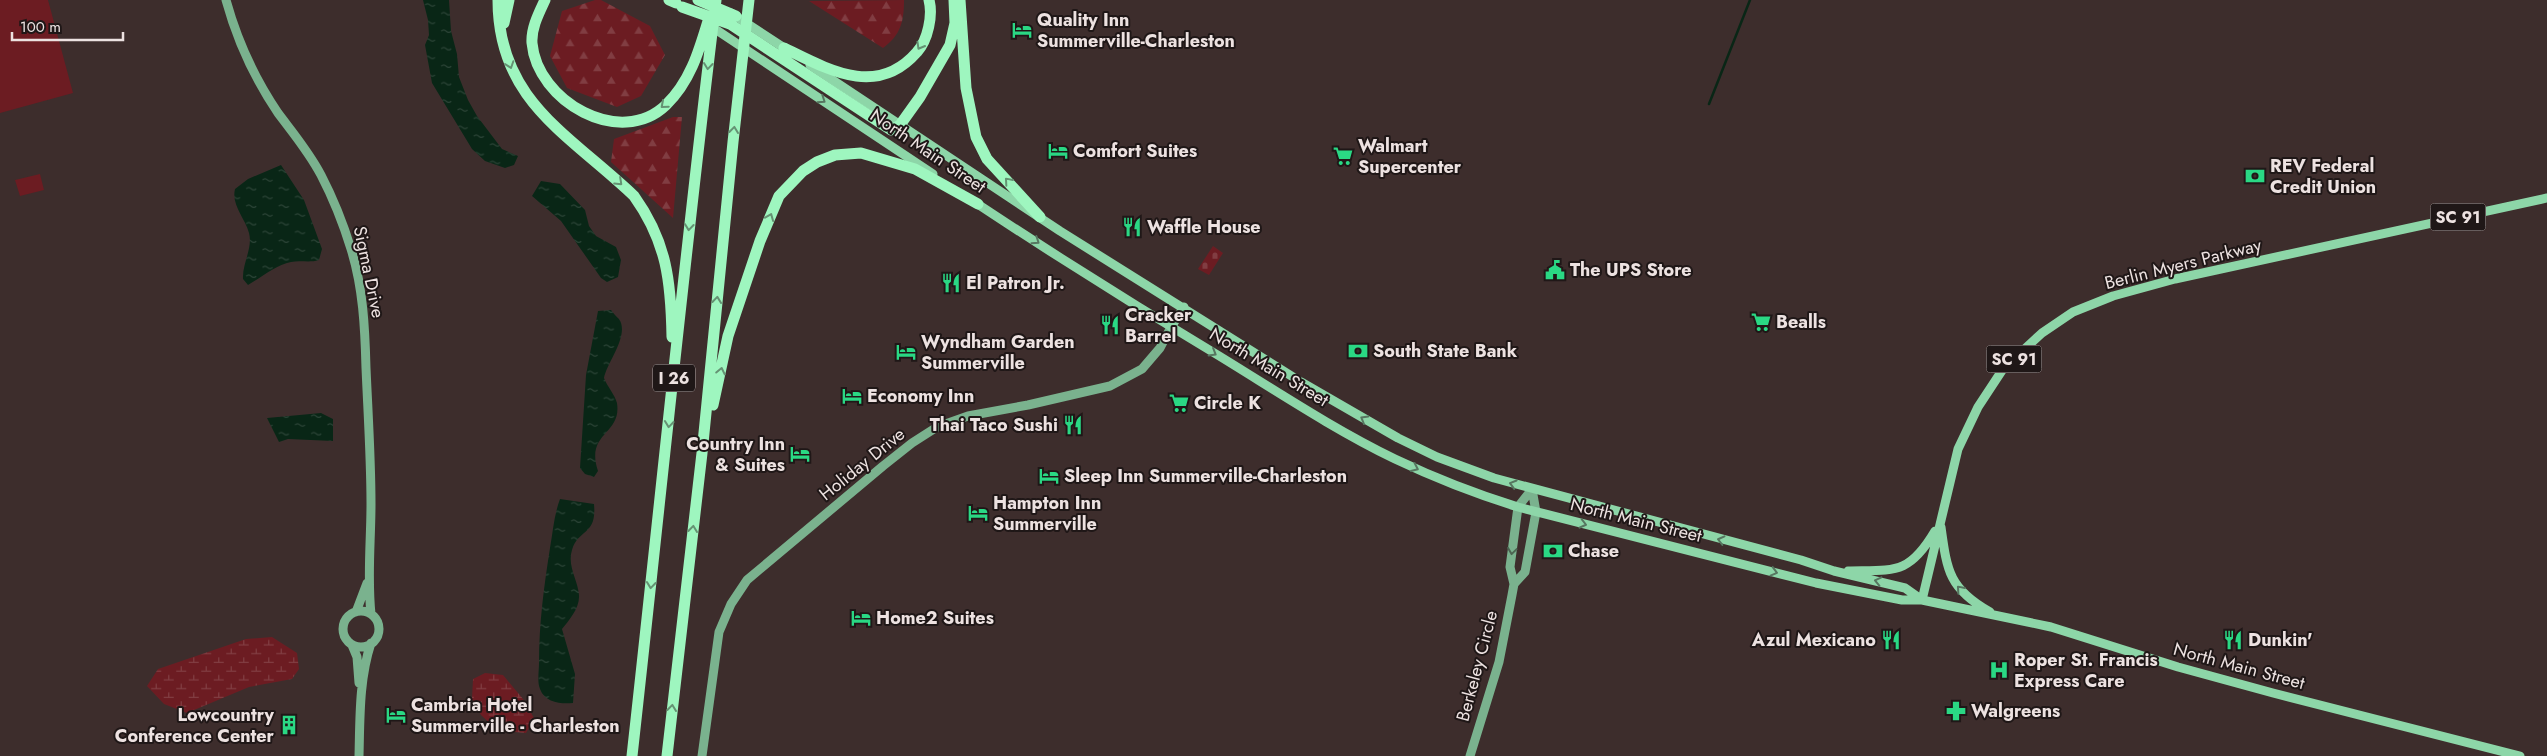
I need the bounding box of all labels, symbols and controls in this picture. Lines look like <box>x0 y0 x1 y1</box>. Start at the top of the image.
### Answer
place label: Quality Inn Summerville-Charleston <box>1037 7 1235 54</box>
scale bar <box>12 10 124 42</box>
text: 100 m <box>20 16 61 38</box>
hotel icon: Quality Inn Summerville-Charleston <box>1011 19 1033 41</box>
one-way arrow <box>916 41 926 50</box>
one-way arrow <box>504 60 514 68</box>
one-way arrow <box>703 62 714 70</box>
one-way arrow <box>817 93 826 103</box>
one-way arrow <box>661 100 670 109</box>
street label: North Main Street <box>865 103 992 200</box>
one-way arrow <box>728 126 739 134</box>
place label: Walmart Supercenter <box>1358 133 1462 180</box>
place label: Comfort Suites <box>1073 138 1197 164</box>
hotel icon: Comfort Suites <box>1047 140 1069 162</box>
supermarket icon: Walmart Supercenter <box>1332 145 1354 167</box>
place label: REV Federal Credit Union <box>2270 153 2376 200</box>
bank icon: REV Federal Credit Union <box>2244 165 2266 187</box>
one-way arrow <box>614 176 623 185</box>
one-way arrow <box>1004 178 1013 187</box>
road number: SC 91 <box>2430 203 2486 230</box>
one-way arrow <box>765 213 775 221</box>
place label: Waffle House <box>1147 214 1261 240</box>
restaurant icon: Waffle House <box>1121 216 1143 238</box>
one-way arrow <box>683 223 694 231</box>
street label: Sigma Drive <box>347 224 391 320</box>
street label: Berlin Myers Parkway <box>2102 232 2264 296</box>
one-way arrow <box>1030 235 1039 245</box>
place label: The UPS Store <box>1570 257 1692 283</box>
public building icon: The UPS Store <box>1544 259 1566 281</box>
place label: El Patron Jr. <box>966 270 1065 296</box>
restaurant icon: El Patron Jr. <box>940 272 962 294</box>
one-way arrow <box>711 295 722 303</box>
place label: Cracker Barrel <box>1125 302 1192 349</box>
place label: Bealls <box>1776 309 1826 335</box>
supermarket icon: Bealls <box>1750 311 1772 333</box>
restaurant icon: Cracker Barrel <box>1099 314 1121 336</box>
street label: North Main Street <box>1205 321 1334 413</box>
place label: Wyndham Garden Summerville <box>921 329 1075 376</box>
place label: South State Bank <box>1373 338 1518 364</box>
bank icon: South State Bank <box>1347 340 1369 362</box>
hotel icon: Wyndham Garden Summerville <box>895 341 917 363</box>
one-way arrow <box>1208 346 1217 356</box>
road number: SC 91 <box>1986 346 2042 372</box>
road number: I 26 <box>653 364 695 392</box>
one-way arrow <box>715 367 725 375</box>
place label: Economy Inn <box>867 383 974 409</box>
hotel icon: Economy Inn <box>841 385 863 407</box>
place label: Circle K <box>1194 390 1261 416</box>
supermarket icon: Circle K <box>1168 392 1190 414</box>
place label: Thai Taco Sushi <box>930 412 1058 438</box>
restaurant icon: Thai Taco Sushi <box>1062 414 1084 436</box>
one-way arrow <box>1361 415 1370 425</box>
one-way arrow <box>664 420 675 428</box>
street label: Holiday Drive <box>814 421 910 507</box>
place label: Country Inn & Suites <box>686 431 785 478</box>
hotel icon: Country Inn & Suites <box>789 443 811 465</box>
one-way arrow <box>1410 462 1419 472</box>
place label: Sleep Inn Summerville-Charleston <box>1064 463 1347 489</box>
hotel icon: Sleep Inn Summerville-Charleston <box>1038 465 1060 487</box>
one-way arrow <box>1509 479 1518 489</box>
place label: Hampton Inn Summerville <box>993 490 1101 537</box>
street label: North Main Street <box>1567 491 1705 549</box>
hotel icon: Hampton Inn Summerville <box>967 502 989 524</box>
one-way arrow <box>1578 518 1587 529</box>
one-way arrow <box>687 524 698 532</box>
one-way arrow <box>1717 535 1725 545</box>
place label: Chase <box>1568 538 1619 564</box>
bank icon: Chase <box>1542 540 1564 562</box>
one-way arrow <box>1508 546 1518 555</box>
one-way arrow <box>1770 566 1779 577</box>
one-way arrow <box>1873 576 1882 587</box>
one-way arrow <box>646 581 657 589</box>
one-way arrow <box>1956 586 1965 595</box>
place label: Home2 Suites <box>876 605 994 631</box>
hotel icon: Home2 Suites <box>850 607 872 629</box>
street label: Berkeley Circle <box>1450 608 1504 724</box>
place label: Azul Mexicano <box>1751 627 1876 653</box>
place label: Dunkin' <box>2248 627 2313 653</box>
restaurant icon: Azul Mexicano <box>1880 629 1902 651</box>
restaurant icon: Dunkin' <box>2222 629 2244 651</box>
street label: North Main Street <box>2171 636 2308 696</box>
place label: Roper St. Francis Express Care <box>2014 647 2158 694</box>
hospital icon: Roper St. Francis Express Care <box>1988 659 2010 681</box>
place label: Cambria Hotel Summerville - Charleston <box>411 692 620 739</box>
place label: Walgreens <box>1971 698 2060 724</box>
pharmacy icon: Walgreens <box>1945 700 1967 722</box>
place label: Lowcountry Conference Center <box>115 702 275 749</box>
one-way arrow <box>667 703 677 712</box>
hotel icon: Cambria Hotel Summerville - Charleston <box>385 704 407 726</box>
building icon: Lowcountry Conference Center <box>278 714 300 736</box>

